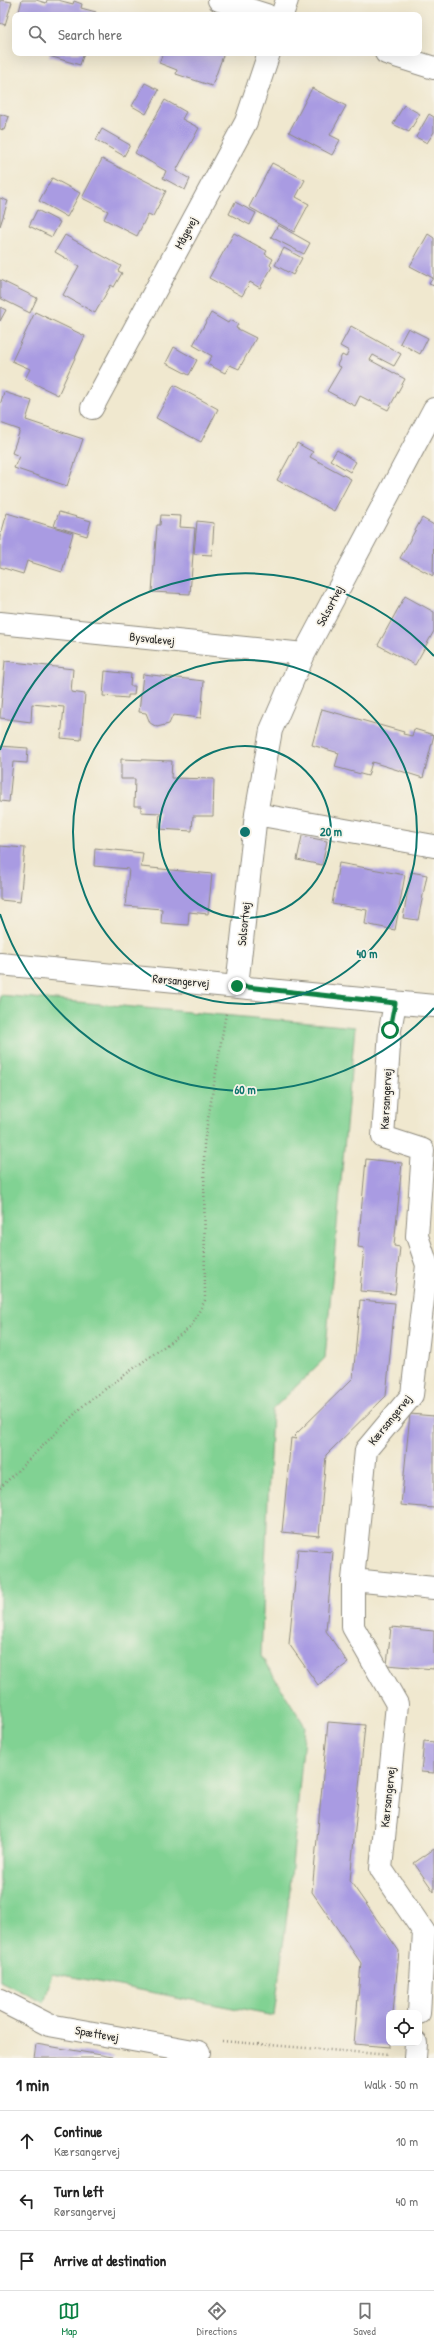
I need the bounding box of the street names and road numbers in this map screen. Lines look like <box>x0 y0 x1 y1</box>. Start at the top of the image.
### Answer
street label: Mågevej <box>170 213 201 252</box>
street label: Solsortvej <box>312 582 348 629</box>
street label: Bysvalevej <box>128 628 176 649</box>
street label: Solsortvej <box>233 901 254 947</box>
street label: Rørsangervej <box>152 970 210 991</box>
street label: Kærsangervej <box>375 1068 396 1130</box>
street label: Kærsangervej <box>364 1391 416 1449</box>
street label: Kærsangervej <box>376 1766 399 1828</box>
street label: Spættevej <box>74 2021 121 2046</box>

